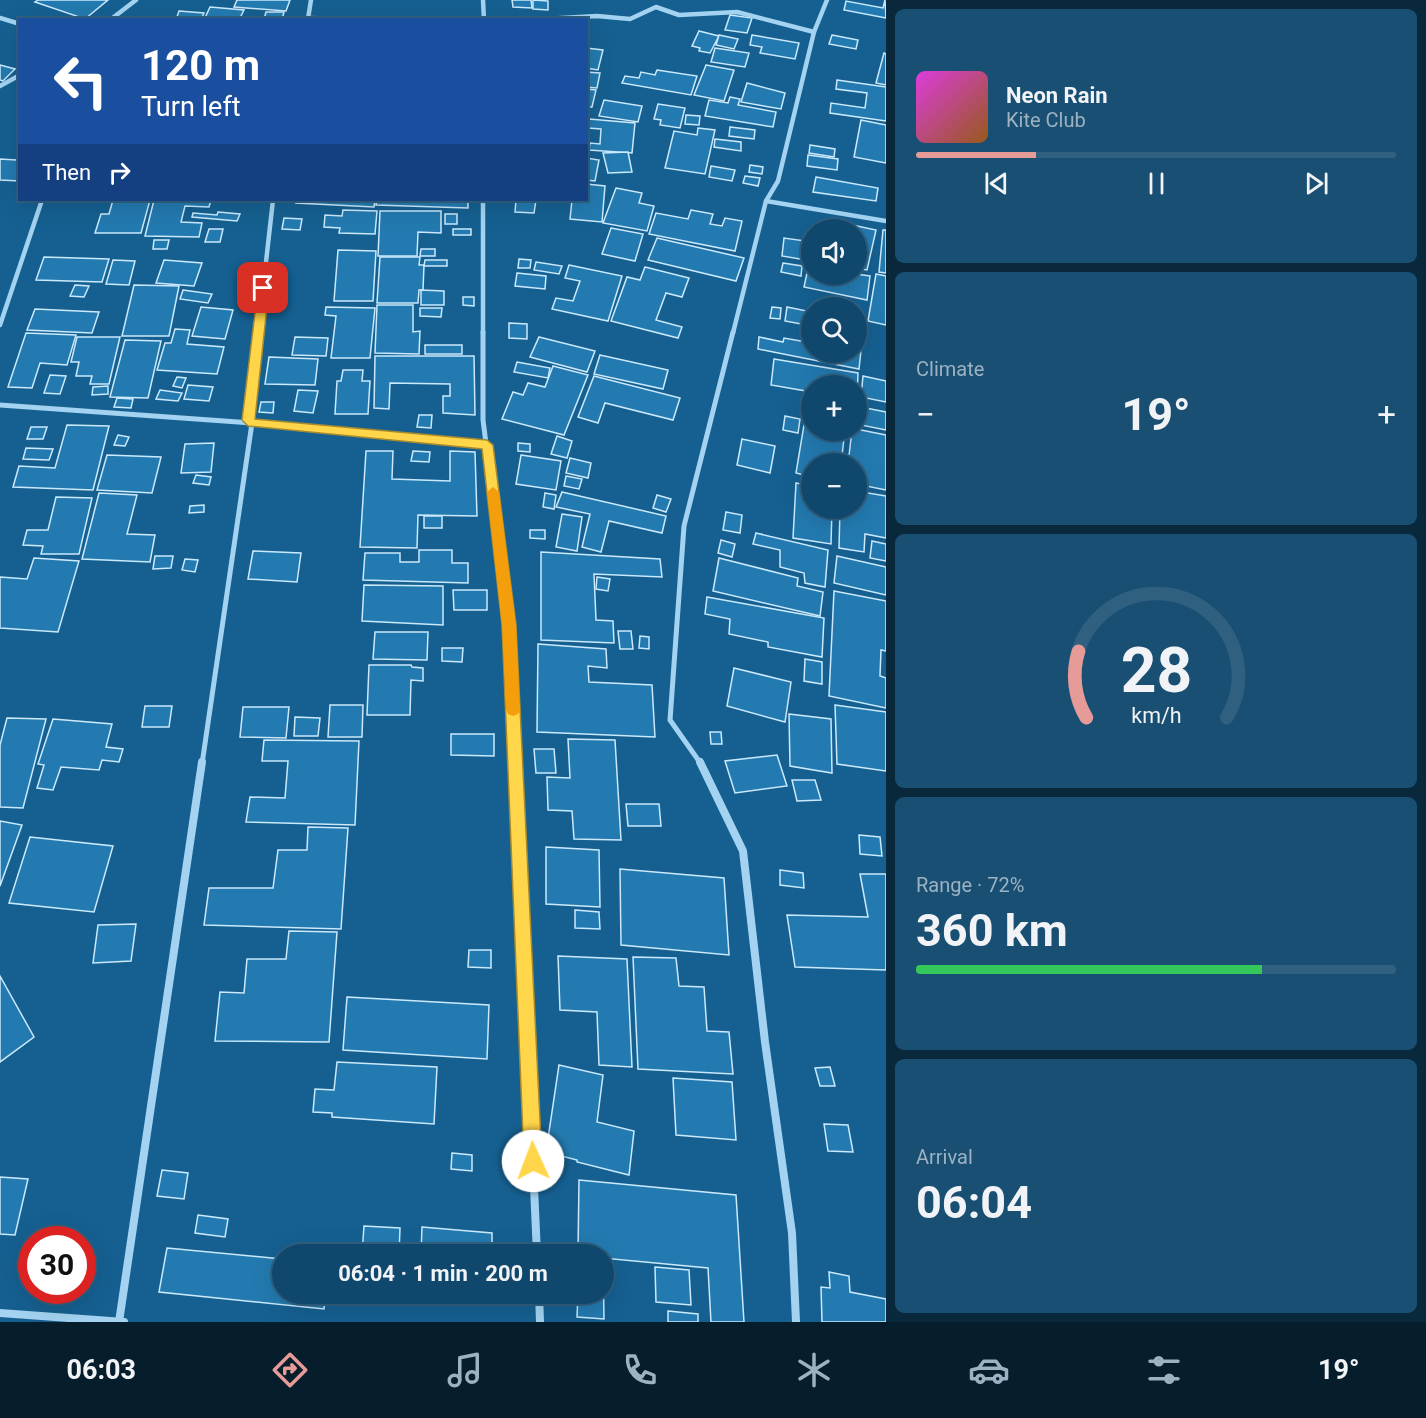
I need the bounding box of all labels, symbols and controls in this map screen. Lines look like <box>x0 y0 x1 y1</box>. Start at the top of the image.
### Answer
text: 120 m <box>141 41 260 90</box>
icon: left <box>42 42 120 120</box>
text: Neon Rain <box>1006 83 1108 108</box>
text: Turn left <box>141 91 241 123</box>
text: Kite Club <box>1006 108 1086 132</box>
icon: right <box>103 156 136 189</box>
text: Then <box>42 160 91 185</box>
icon: previous <box>980 167 1013 200</box>
icon: pause <box>1140 167 1173 200</box>
icon: next <box>1300 167 1333 200</box>
map controls <box>801 219 867 519</box>
button: sound <box>801 219 867 285</box>
pin <box>237 262 288 313</box>
icon: arrive <box>246 271 279 304</box>
button: search <box>801 297 867 363</box>
text: Climate <box>916 357 984 381</box>
button: + <box>801 375 867 441</box>
text: 19° <box>1121 388 1191 441</box>
text: − <box>916 395 935 434</box>
text: + <box>1377 395 1396 434</box>
button: − <box>801 453 867 519</box>
text: 28 <box>1120 634 1192 707</box>
text: km/h <box>1131 703 1181 728</box>
text: Range · 72% <box>916 873 1024 897</box>
text: 360 km <box>916 904 1068 957</box>
position arrow <box>501 1129 565 1193</box>
text: Arrival <box>916 1145 973 1169</box>
text: 06:04 <box>916 1176 1032 1229</box>
speed limit sign: 30 <box>18 1226 96 1304</box>
text: 06:04 · 1 min · 200 m <box>338 1261 548 1286</box>
icon: directions <box>269 1349 311 1391</box>
icon: music <box>444 1349 486 1391</box>
icon: phone <box>619 1349 661 1391</box>
icon: climate <box>793 1349 835 1391</box>
icon: car <box>968 1349 1010 1391</box>
icon: filters <box>1143 1349 1185 1391</box>
text: 06:03 <box>66 1354 136 1386</box>
text: 19° <box>1318 1354 1360 1386</box>

